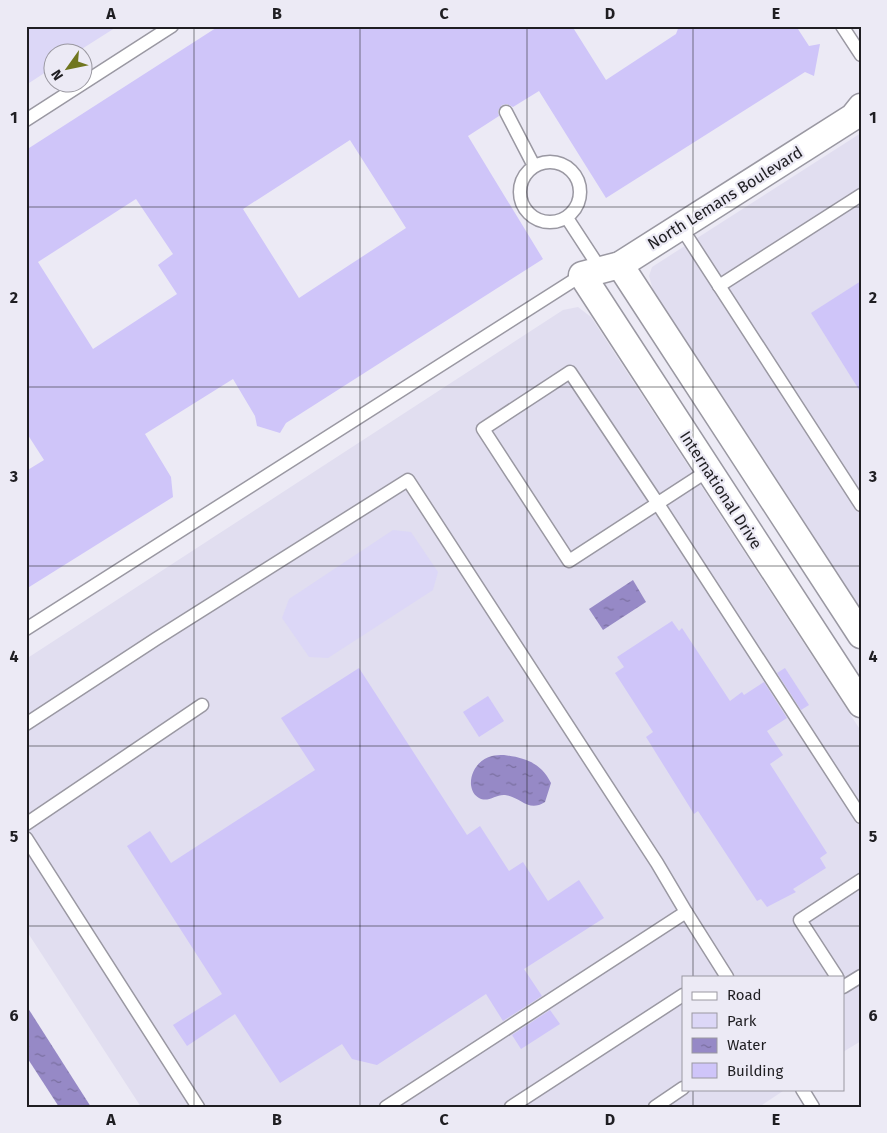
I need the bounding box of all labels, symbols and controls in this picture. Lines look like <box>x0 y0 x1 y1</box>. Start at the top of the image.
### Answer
text: A <box>105 4 116 23</box>
text: B <box>272 4 282 23</box>
text: C <box>439 4 449 23</box>
text: D <box>605 4 615 23</box>
text: E <box>772 4 780 23</box>
north arrow <box>42 42 92 92</box>
text: N <box>48 66 67 83</box>
text: 1 <box>10 108 18 127</box>
text: 1 <box>869 108 877 127</box>
street label: North Lemans Boulevard <box>644 143 806 253</box>
text: 2 <box>10 288 18 307</box>
text: 2 <box>869 288 877 307</box>
street label: International Drive <box>676 428 766 552</box>
text: 3 <box>9 467 18 486</box>
text: 3 <box>868 467 877 486</box>
text: 4 <box>9 647 19 666</box>
text: 4 <box>868 647 878 666</box>
text: 5 <box>10 827 19 846</box>
text: 5 <box>869 827 878 846</box>
legend <box>682 976 844 1090</box>
text: Road <box>727 986 762 1004</box>
text: 6 <box>9 1006 19 1025</box>
text: 6 <box>868 1006 878 1025</box>
text: Park <box>727 1012 757 1030</box>
text: Water <box>727 1036 766 1054</box>
text: Building <box>727 1062 783 1080</box>
text: A <box>105 1110 116 1129</box>
text: B <box>272 1110 282 1129</box>
text: C <box>439 1110 449 1129</box>
text: D <box>605 1110 615 1129</box>
text: E <box>772 1110 780 1129</box>

